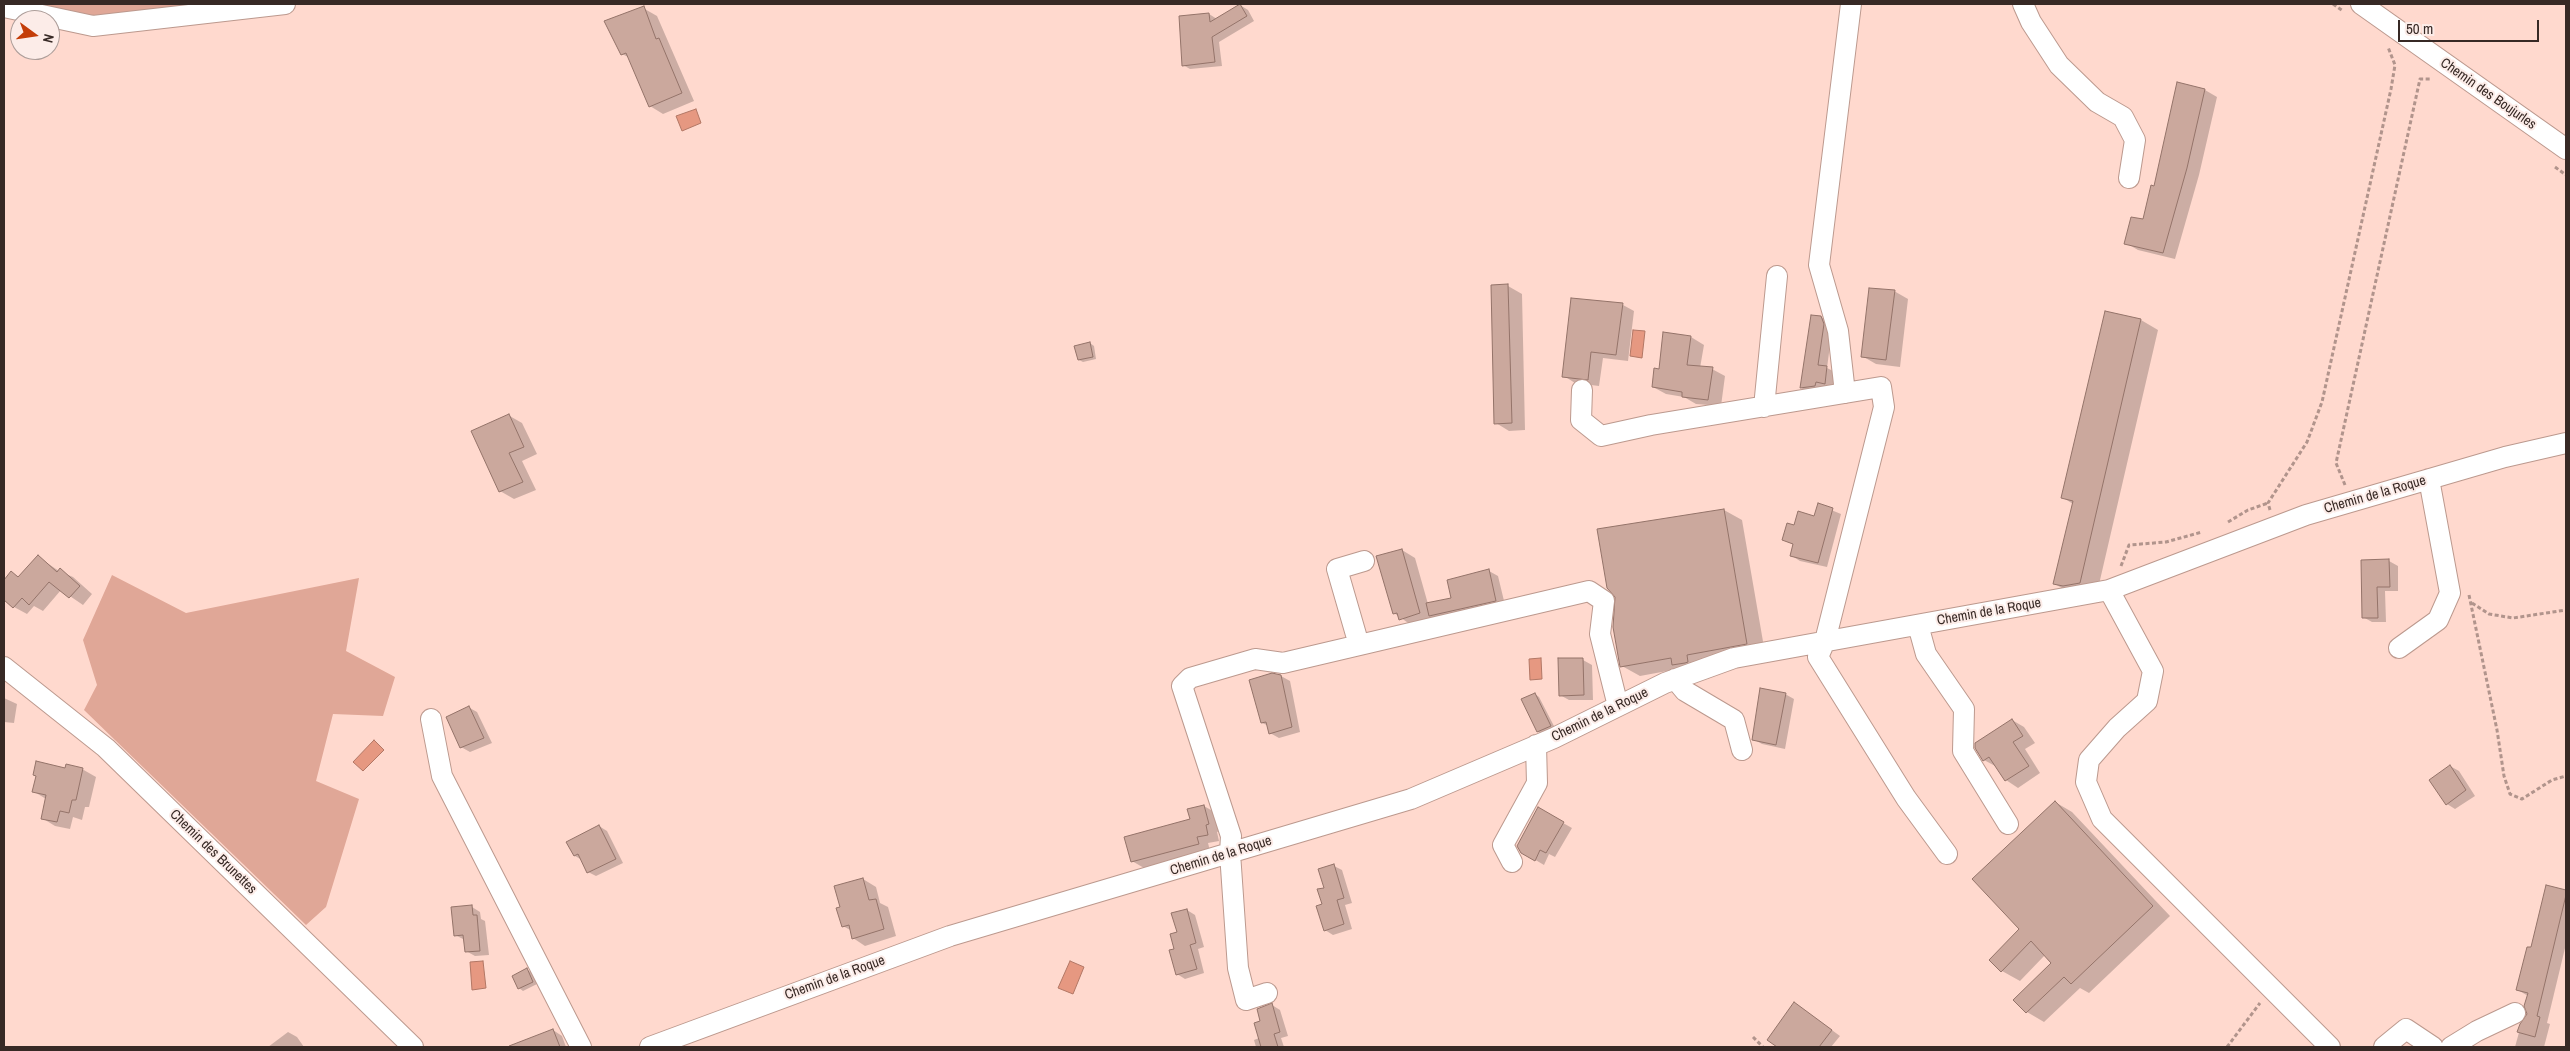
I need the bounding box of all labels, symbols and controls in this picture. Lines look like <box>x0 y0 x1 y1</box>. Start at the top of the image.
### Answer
north arrow <box>10 10 60 60</box>
scale bar <box>2400 10 2541 42</box>
text: 50 m <box>2406 18 2433 39</box>
text: N <box>39 32 58 45</box>
street label: Chemin des Boujurles <box>2437 55 2539 133</box>
street label: Chemin de la Roque <box>2322 472 2428 518</box>
street label: Chemin de la Roque <box>1936 595 2042 629</box>
street label: Chemin de la Roque <box>1549 684 1651 746</box>
street label: Chemin des Brunettes <box>166 806 260 898</box>
street label: Chemin de la Roque <box>1168 833 1274 879</box>
street label: Chemin de la Roque <box>783 952 887 1004</box>

